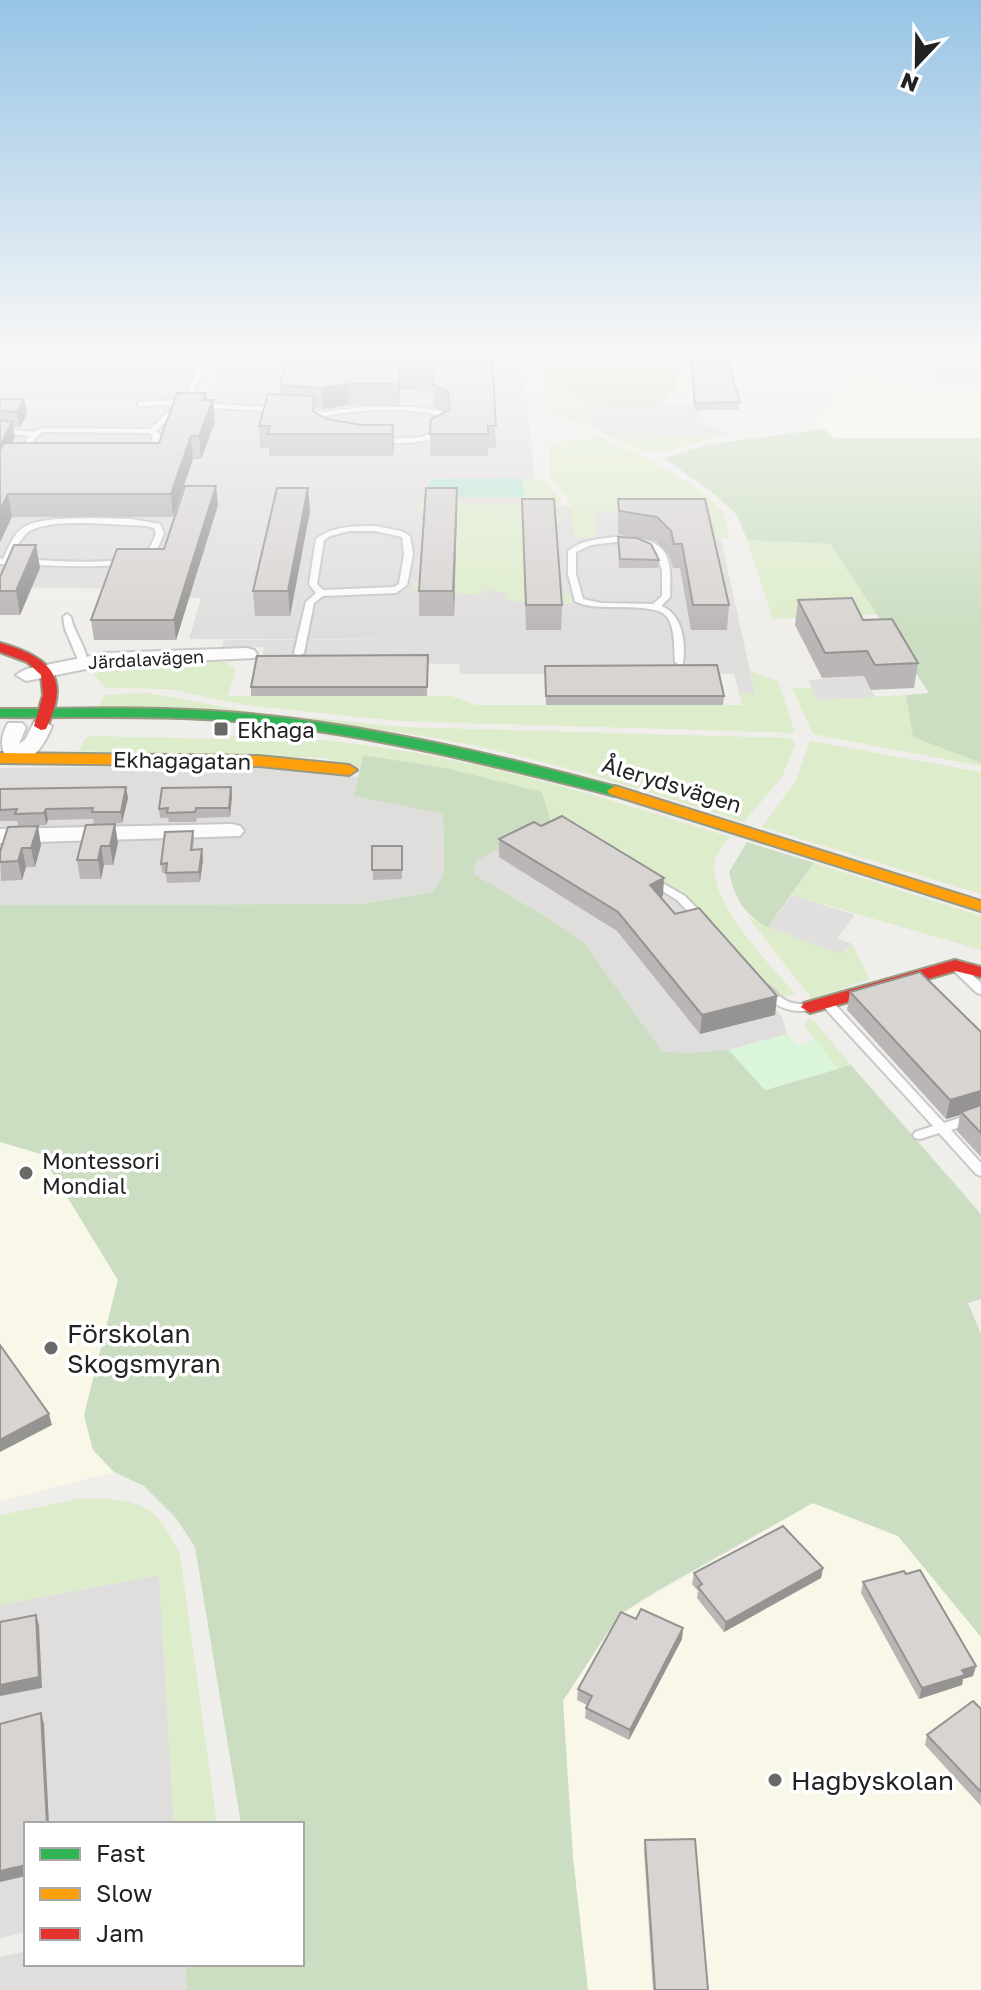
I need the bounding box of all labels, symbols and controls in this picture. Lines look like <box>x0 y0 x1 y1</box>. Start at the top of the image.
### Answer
north arrow <box>877 24 957 104</box>
text: N <box>897 67 922 99</box>
street label: Järdalavägen <box>87 645 205 673</box>
place label: Ekhaga <box>237 716 315 743</box>
marker: Ekhaga <box>212 720 230 738</box>
street label: Ekhagagatan <box>113 745 251 775</box>
street label: Ålerydsvägen <box>599 750 745 818</box>
place label: Montessori Mondial <box>42 1147 160 1199</box>
marker: Montessori Mondial <box>17 1164 35 1182</box>
place label: Förskolan Skogsmyran <box>67 1318 221 1379</box>
marker: Förskolan Skogsmyran <box>42 1339 60 1357</box>
place label: Hagbyskolan <box>791 1765 954 1796</box>
marker: Hagbyskolan <box>766 1771 784 1789</box>
legend <box>24 1822 304 1966</box>
text: Fast <box>96 1838 146 1867</box>
text: Slow <box>96 1878 152 1907</box>
text: Jam <box>96 1918 144 1947</box>

